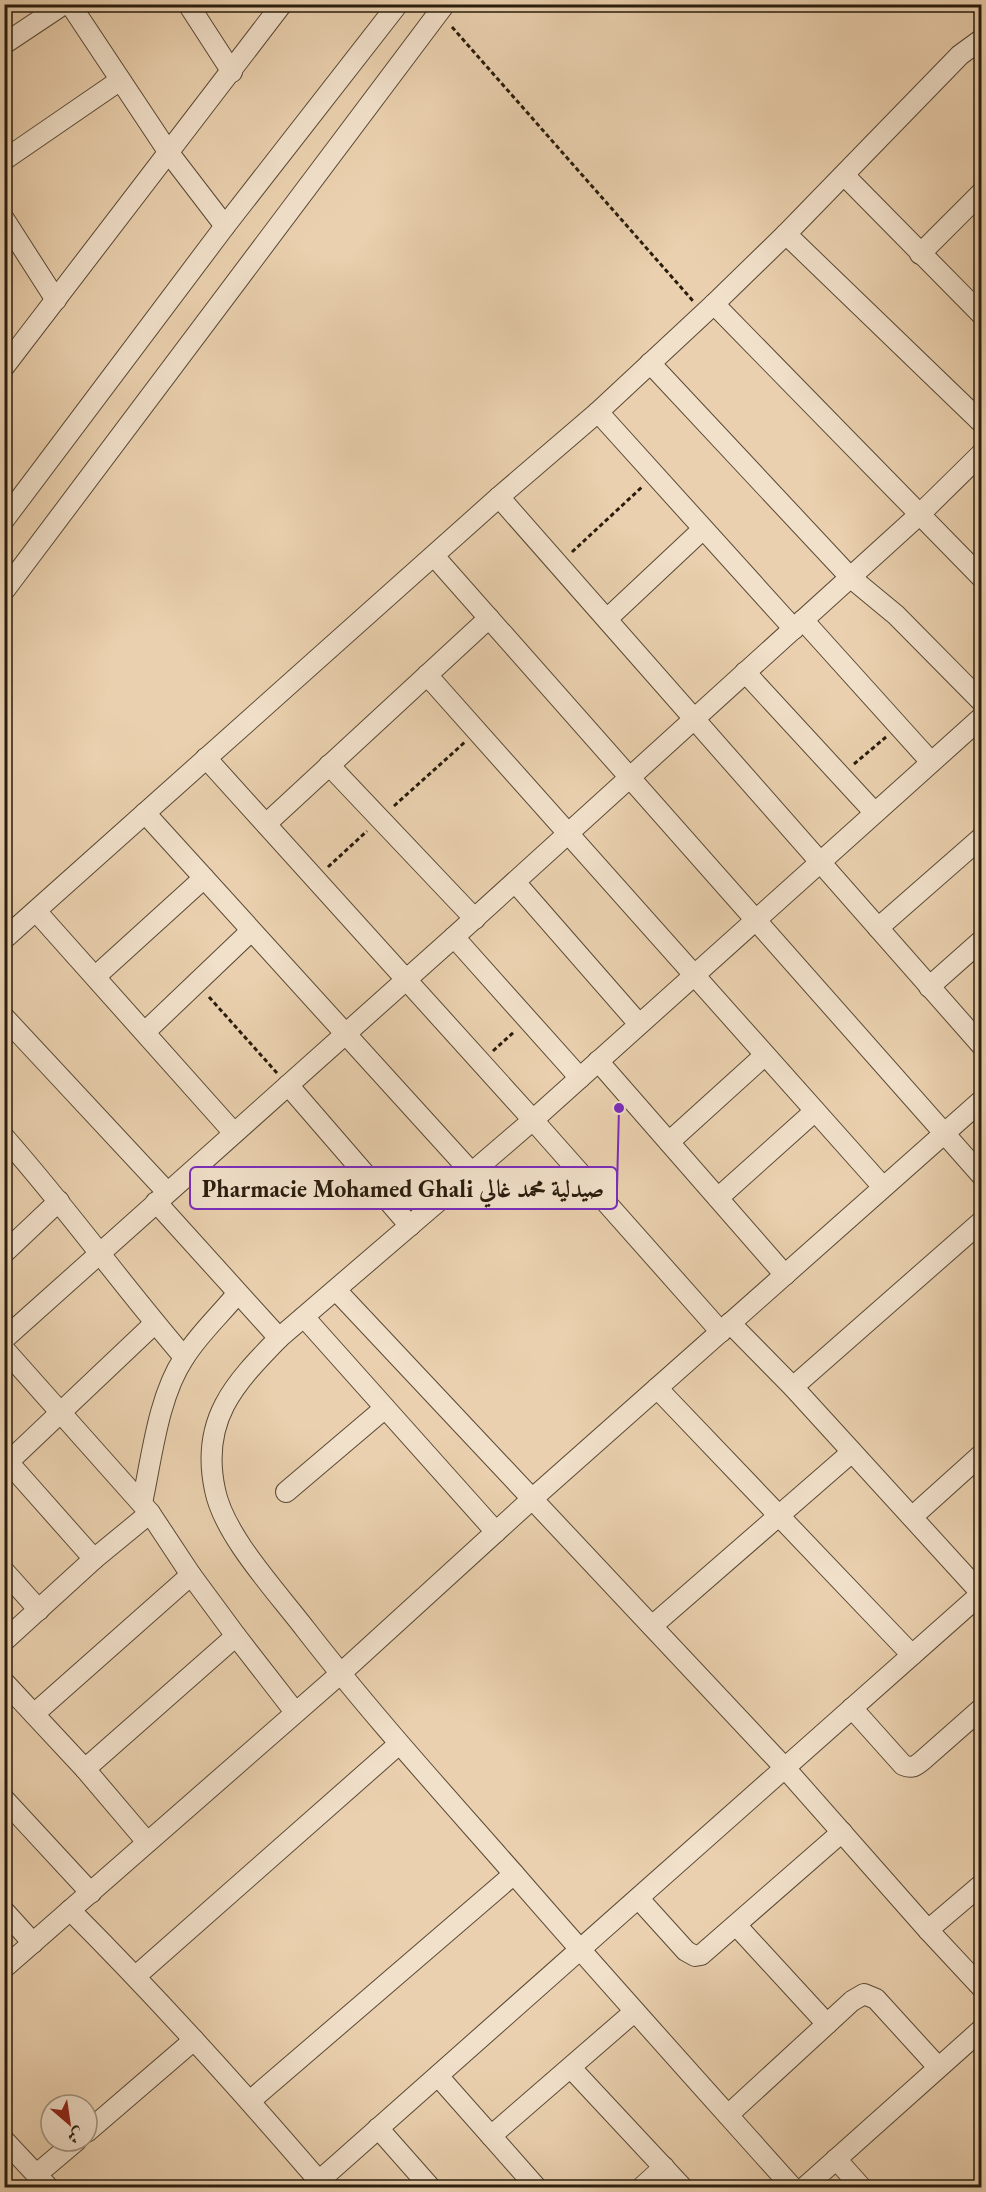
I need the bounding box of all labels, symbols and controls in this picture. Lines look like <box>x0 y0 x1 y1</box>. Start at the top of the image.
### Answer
callout: Pharmacie Mohamed Ghali صيدلية محمد غالي <box>190 1167 617 1209</box>
text: Pharmacie Mohamed Ghali صيدلية محمد غالي <box>202 1173 604 1208</box>
north arrow <box>39 2093 99 2153</box>
text: ش <box>64 2123 88 2149</box>

